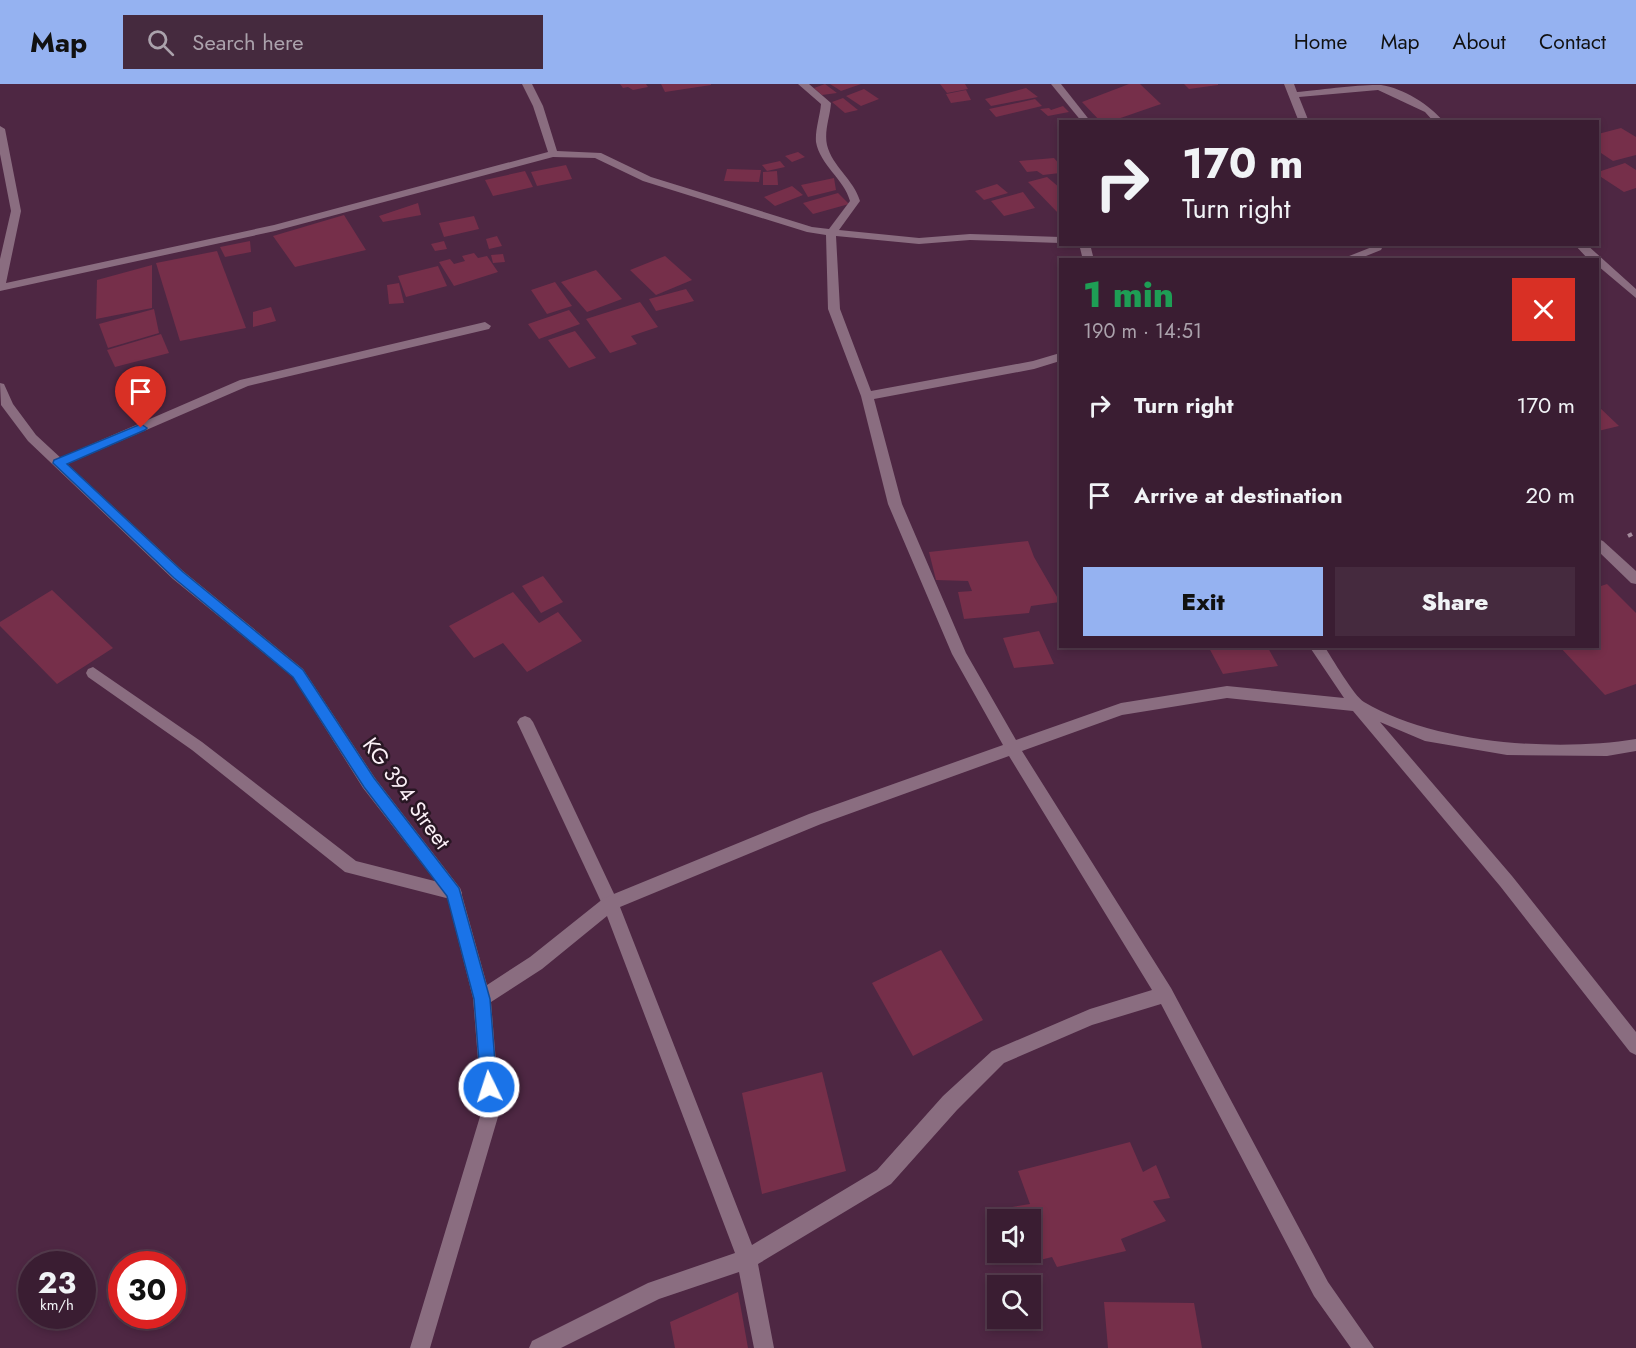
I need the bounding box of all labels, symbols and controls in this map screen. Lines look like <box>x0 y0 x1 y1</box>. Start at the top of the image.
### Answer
search box <box>123 15 543 69</box>
text: Map <box>30 22 87 63</box>
icon: search <box>144 26 177 59</box>
text: Search here <box>192 26 304 58</box>
text: Home <box>1294 27 1347 57</box>
text: Map <box>1380 27 1420 57</box>
text: About <box>1453 27 1506 57</box>
text: Contact <box>1539 27 1606 57</box>
text: 170 m <box>1182 133 1304 194</box>
icon: right <box>1083 144 1161 222</box>
text: Turn right <box>1182 189 1290 228</box>
text: 1 min <box>1083 268 1174 320</box>
button: close <box>1512 278 1575 341</box>
text: 190 m · 14:51 <box>1083 317 1202 346</box>
pin <box>115 366 166 428</box>
icon: arrive <box>124 375 157 408</box>
icon: right <box>1083 389 1116 422</box>
text: Turn right <box>1134 389 1234 421</box>
text: 170 m <box>1517 389 1575 421</box>
icon: arrive <box>1083 479 1116 512</box>
text: Arrive at destination <box>1134 479 1343 511</box>
text: 20 m <box>1526 479 1575 511</box>
button: Exit <box>1083 567 1323 636</box>
button: Share <box>1335 567 1575 636</box>
street label: KG 394 Street <box>355 730 459 856</box>
position arrow <box>457 1055 521 1119</box>
map controls <box>987 1209 1041 1329</box>
button: sound <box>987 1209 1041 1263</box>
speed limit sign: 30 <box>108 1251 186 1329</box>
text: 23 <box>38 1261 76 1304</box>
button: search <box>987 1275 1041 1329</box>
text: km/h <box>40 1294 74 1316</box>

